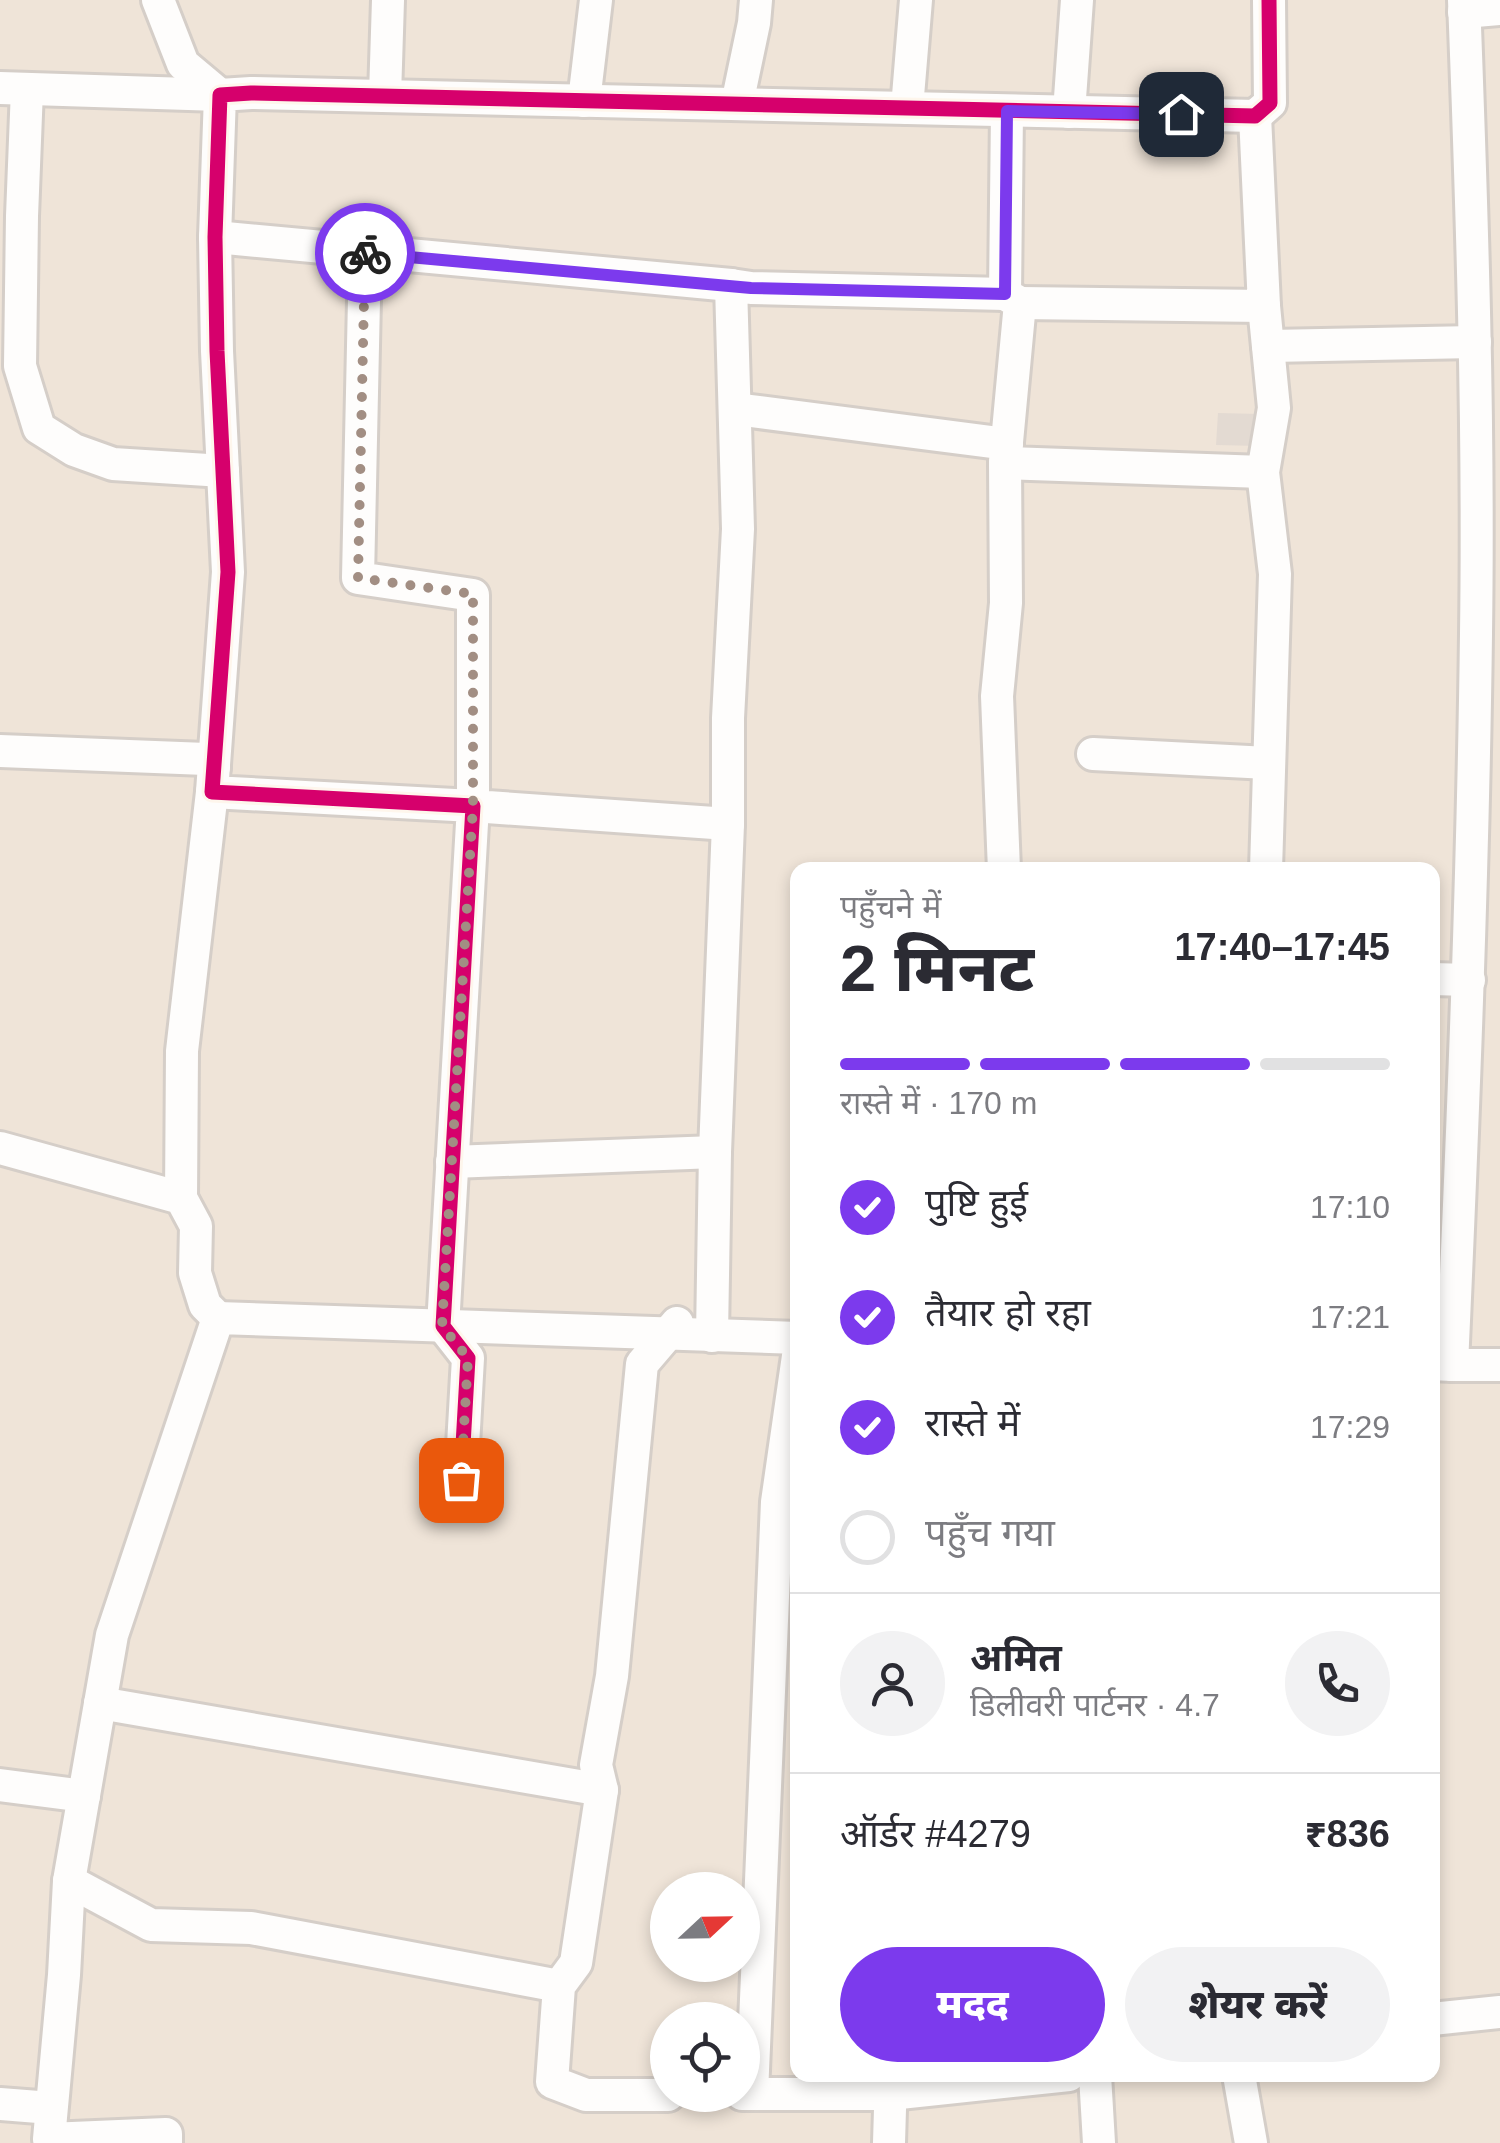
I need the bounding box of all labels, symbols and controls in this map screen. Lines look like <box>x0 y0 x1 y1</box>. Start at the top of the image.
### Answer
pin <box>1139 72 1224 157</box>
icon: home <box>1154 87 1209 142</box>
courier <box>315 203 415 303</box>
icon: bike <box>338 226 393 281</box>
text: पहुँचने में <box>840 889 941 925</box>
text: 17:40–17:45 <box>1174 926 1390 968</box>
text: 2 मिनट <box>840 932 1034 1005</box>
text: रास्ते में · 170 m <box>840 1085 1037 1121</box>
icon: check <box>840 1180 895 1235</box>
text: पुष्टि हुई <box>925 1182 1028 1224</box>
text: 17:10 <box>1310 1189 1390 1225</box>
icon: check <box>840 1290 895 1345</box>
text: तैयार हो रहा <box>925 1292 1091 1334</box>
text: 17:21 <box>1310 1299 1390 1335</box>
icon: check <box>840 1400 895 1455</box>
text: रास्ते में <box>925 1402 1020 1444</box>
text: 17:29 <box>1310 1409 1390 1445</box>
pin <box>419 1438 504 1523</box>
icon: bag <box>434 1453 489 1508</box>
text: पहुँच गया <box>925 1512 1055 1554</box>
button: person <box>840 1631 945 1736</box>
button: phone <box>1285 1631 1390 1736</box>
text: अमित <box>970 1637 1062 1679</box>
text: डिलीवरी पार्टनर · 4.7 <box>970 1687 1220 1723</box>
text: ऑर्डर #4279 <box>840 1813 1031 1855</box>
text: ₹836 <box>1305 1813 1390 1855</box>
north arrow <box>650 1872 760 1982</box>
map controls <box>650 1872 760 2112</box>
button: मदद <box>840 1947 1105 2062</box>
button: शेयर करें <box>1125 1947 1390 2062</box>
button: locate <box>650 2002 760 2112</box>

